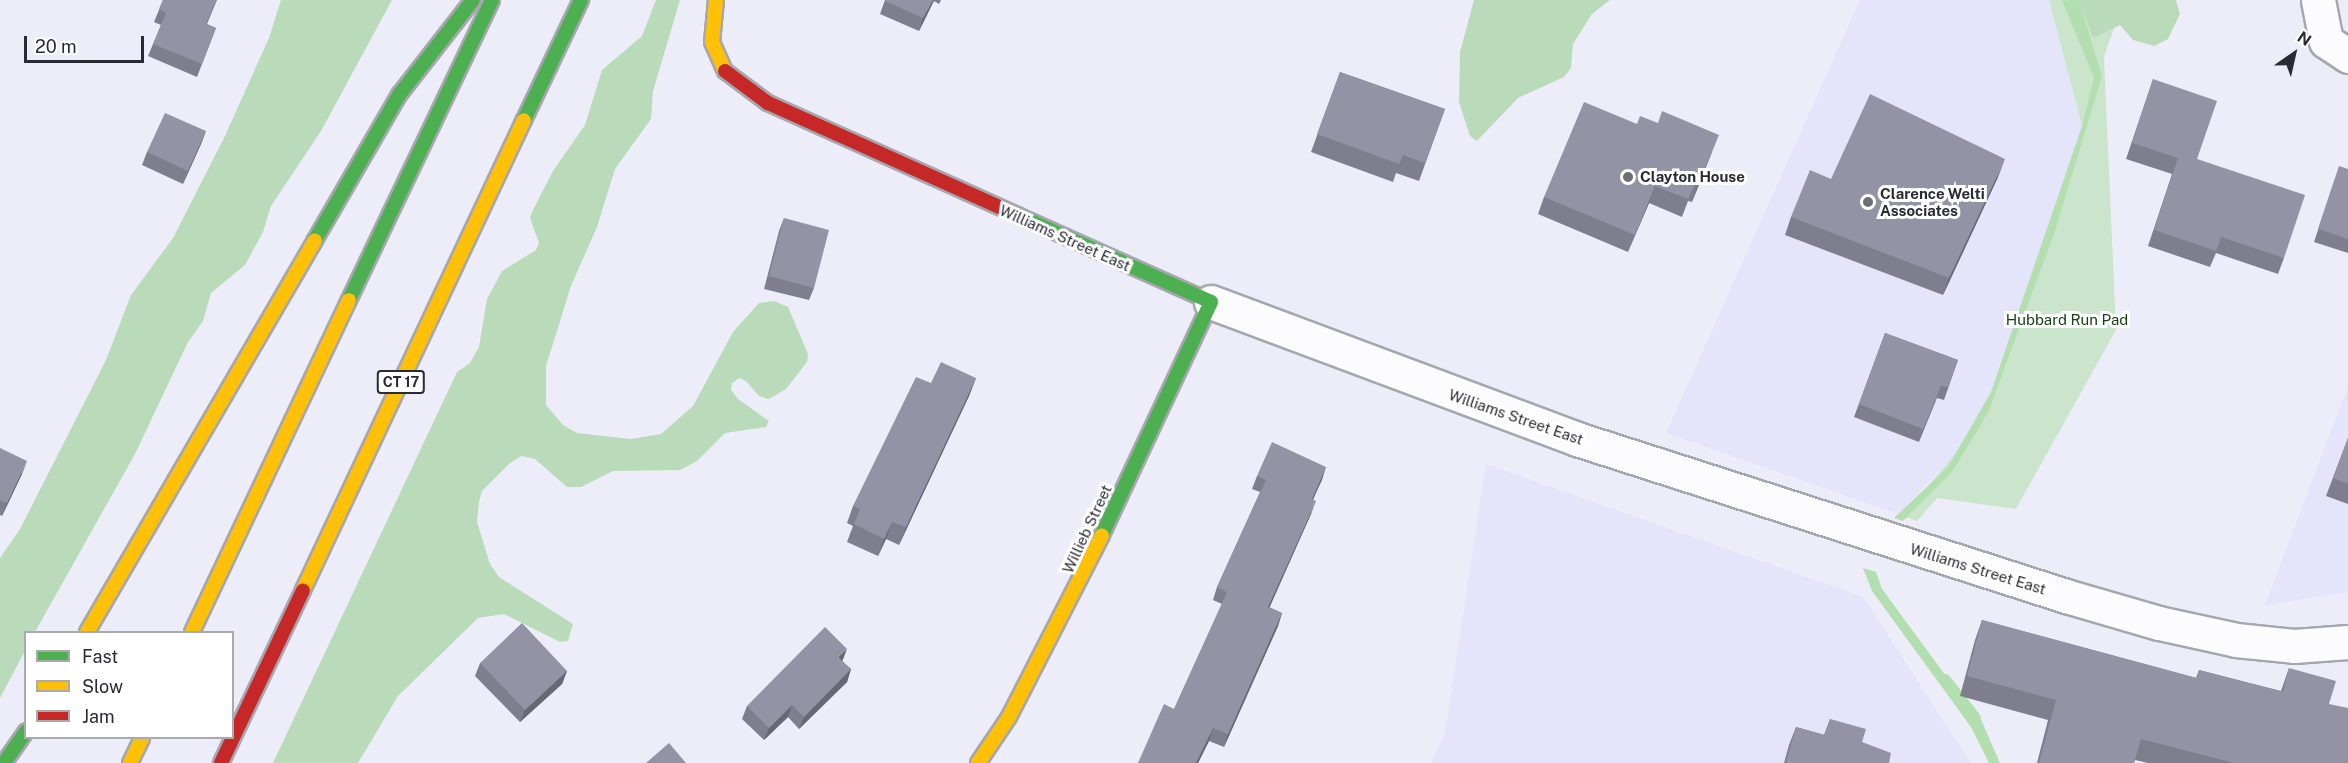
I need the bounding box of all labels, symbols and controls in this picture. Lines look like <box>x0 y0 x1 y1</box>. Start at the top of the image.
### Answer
scale bar <box>27 24 147 62</box>
north arrow <box>2264 24 2324 84</box>
text: N <box>2294 27 2315 50</box>
text: 20 m <box>35 36 77 57</box>
place label: Clayton House <box>1640 168 1745 186</box>
marker: Clayton House <box>1621 170 1635 184</box>
place label: Clarence Welti Associates <box>1880 184 1985 219</box>
marker: Clarence Welti Associates <box>1861 195 1875 209</box>
street label: Williams Street East <box>997 201 1133 275</box>
park label: Hubbard Run Pad <box>2006 311 2128 329</box>
road number: CT 17 <box>376 371 426 393</box>
street label: Williams Street East <box>1446 386 1586 448</box>
street label: Willieb Street <box>1059 482 1115 576</box>
street label: Williams Street East <box>1908 540 2048 598</box>
legend <box>24 631 234 739</box>
text: Fast <box>82 646 118 667</box>
text: Slow <box>82 676 123 697</box>
text: Jam <box>82 706 115 727</box>

